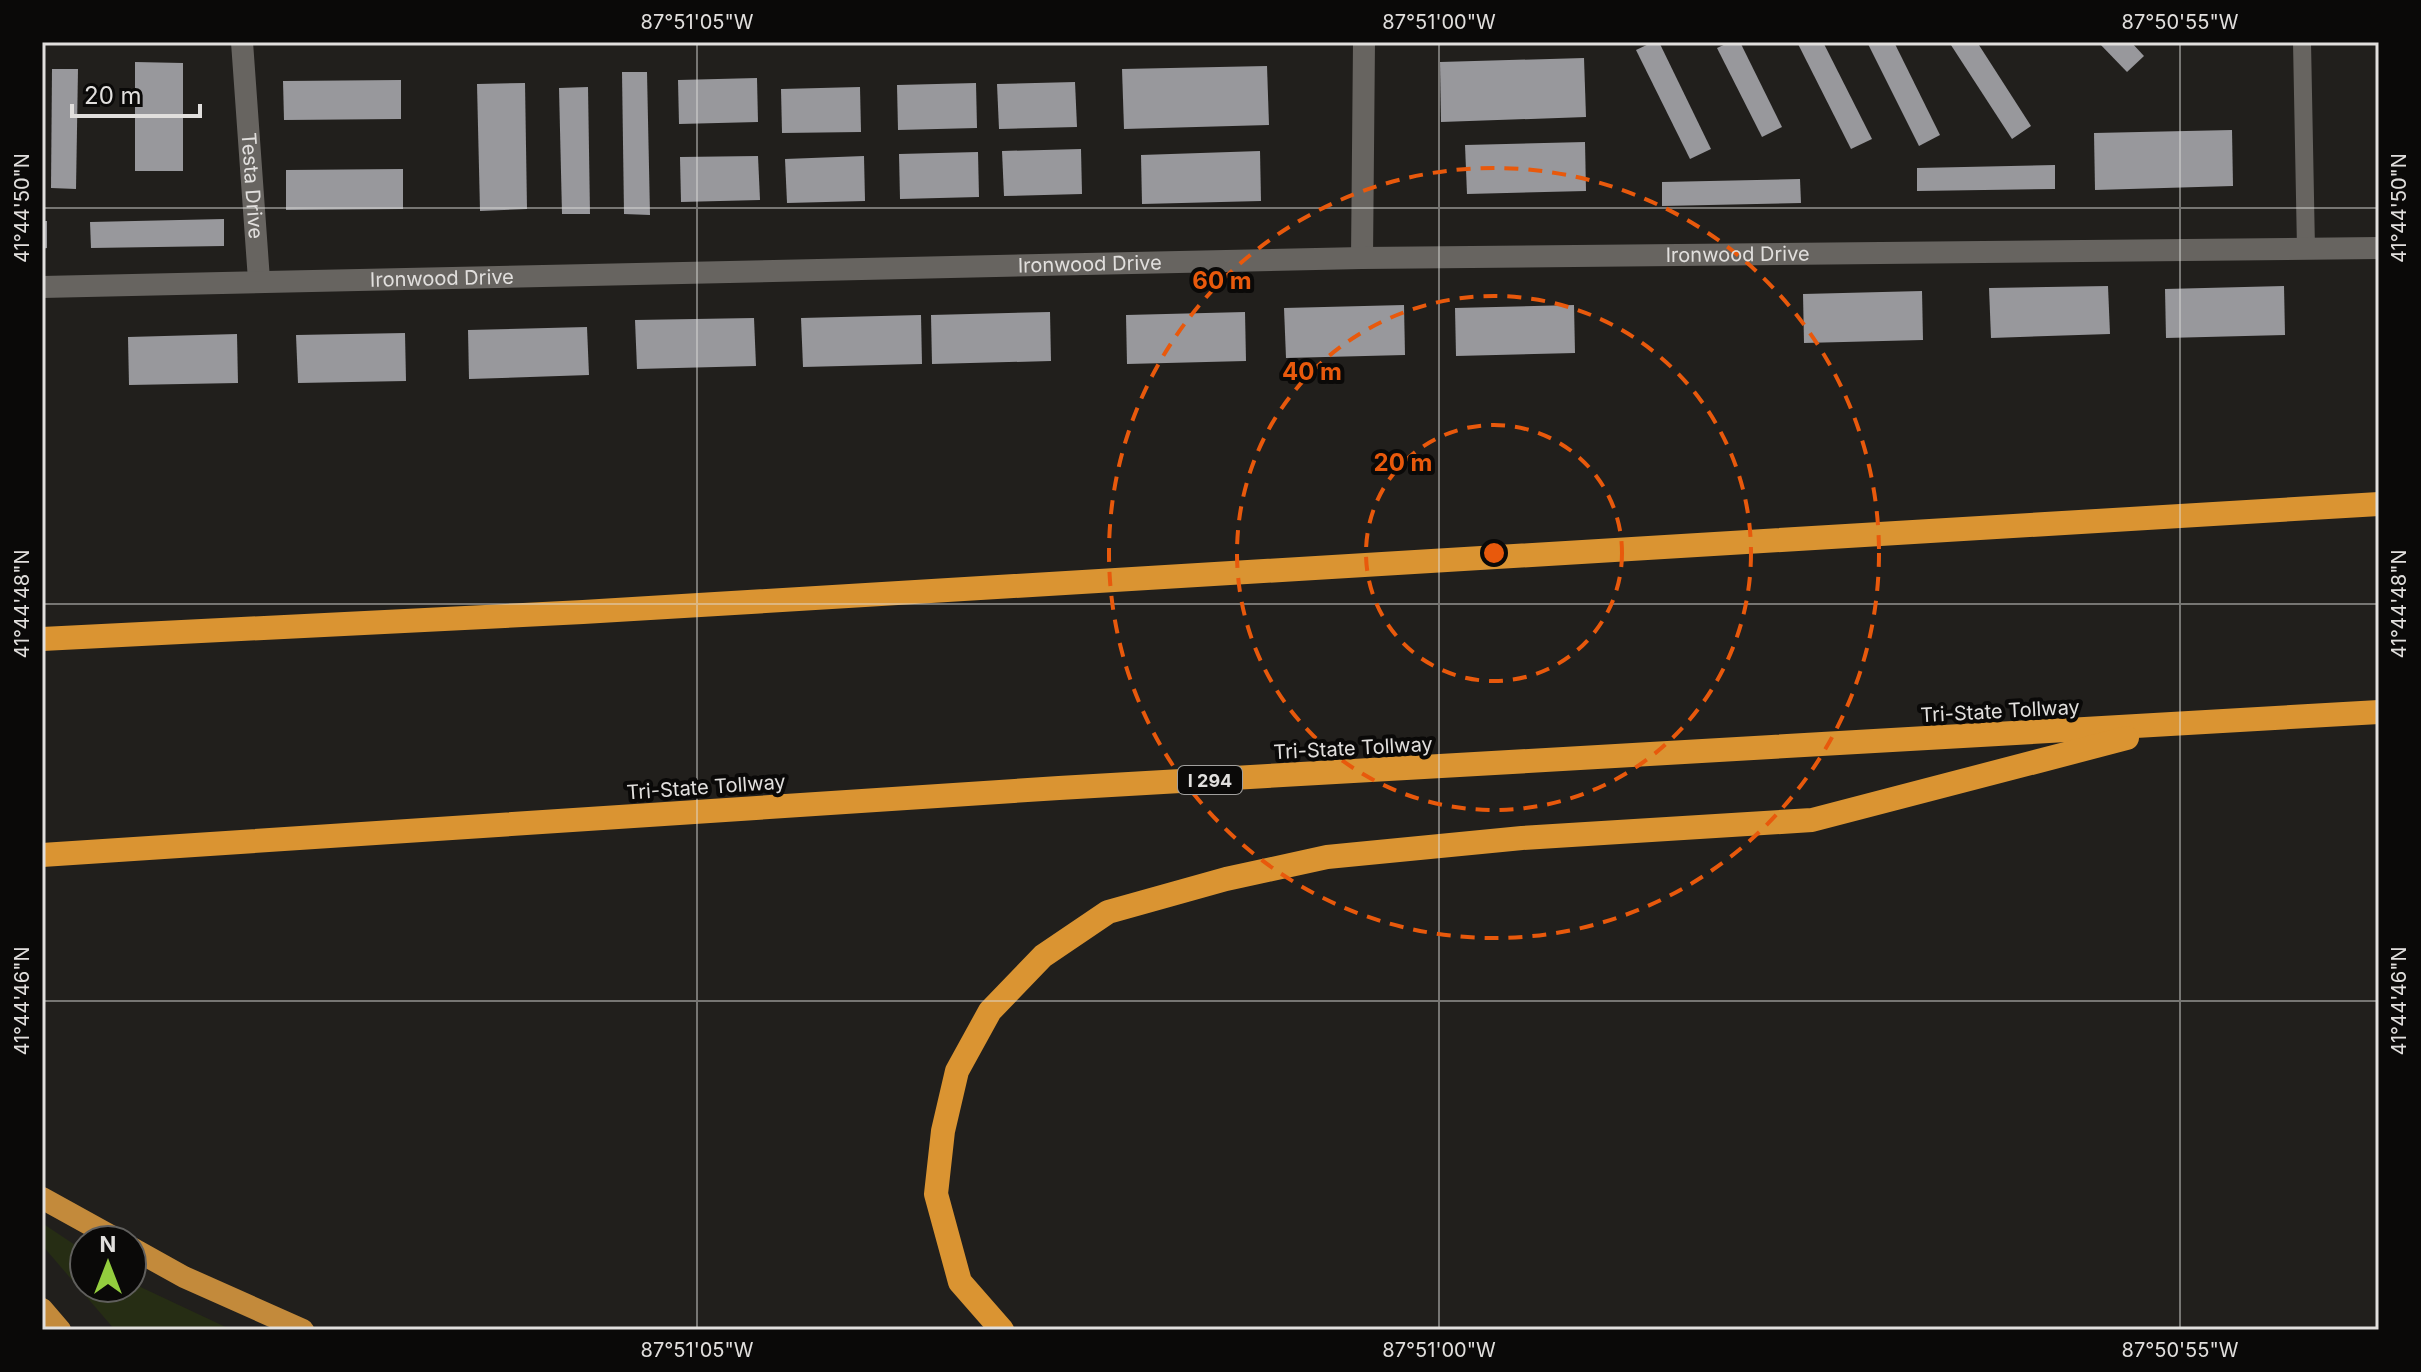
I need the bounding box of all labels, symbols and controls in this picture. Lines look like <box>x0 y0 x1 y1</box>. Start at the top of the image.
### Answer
text: 87°51'05"W <box>641 10 754 34</box>
text: 87°51'00"W <box>1382 10 1496 34</box>
text: 87°50'55"W <box>2122 10 2239 34</box>
scale bar <box>72 68 200 118</box>
text: 20 m <box>84 81 142 110</box>
street label: Testa Drive <box>236 132 268 240</box>
text: 41°44'50"N <box>10 153 34 263</box>
text: 41°44'50"N <box>2387 153 2411 263</box>
street label: Ironwood Drive <box>1666 242 1810 267</box>
street label: Ironwood Drive <box>1018 250 1162 278</box>
street label: Ironwood Drive <box>370 265 514 292</box>
text: 60 m <box>1192 266 1252 295</box>
text: 40 m <box>1282 357 1342 386</box>
text: 20 m <box>1374 448 1432 477</box>
centre of rings <box>1480 539 1508 567</box>
text: 41°44'48"N <box>10 549 34 659</box>
text: 41°44'48"N <box>2387 549 2411 659</box>
street label: Tri-State Tollway <box>1920 695 2080 727</box>
street label: Tri-State Tollway <box>1273 732 1433 764</box>
road number: I 294 <box>1178 766 1242 794</box>
street label: Tri-State Tollway <box>626 769 786 805</box>
text: 41°44'46"N <box>10 946 34 1056</box>
text: 41°44'46"N <box>2387 946 2411 1056</box>
north arrow <box>68 1224 148 1304</box>
text: N <box>100 1231 116 1257</box>
text: 87°51'05"W <box>641 1338 754 1362</box>
text: 87°51'00"W <box>1382 1338 1496 1362</box>
text: 87°50'55"W <box>2122 1338 2239 1362</box>

